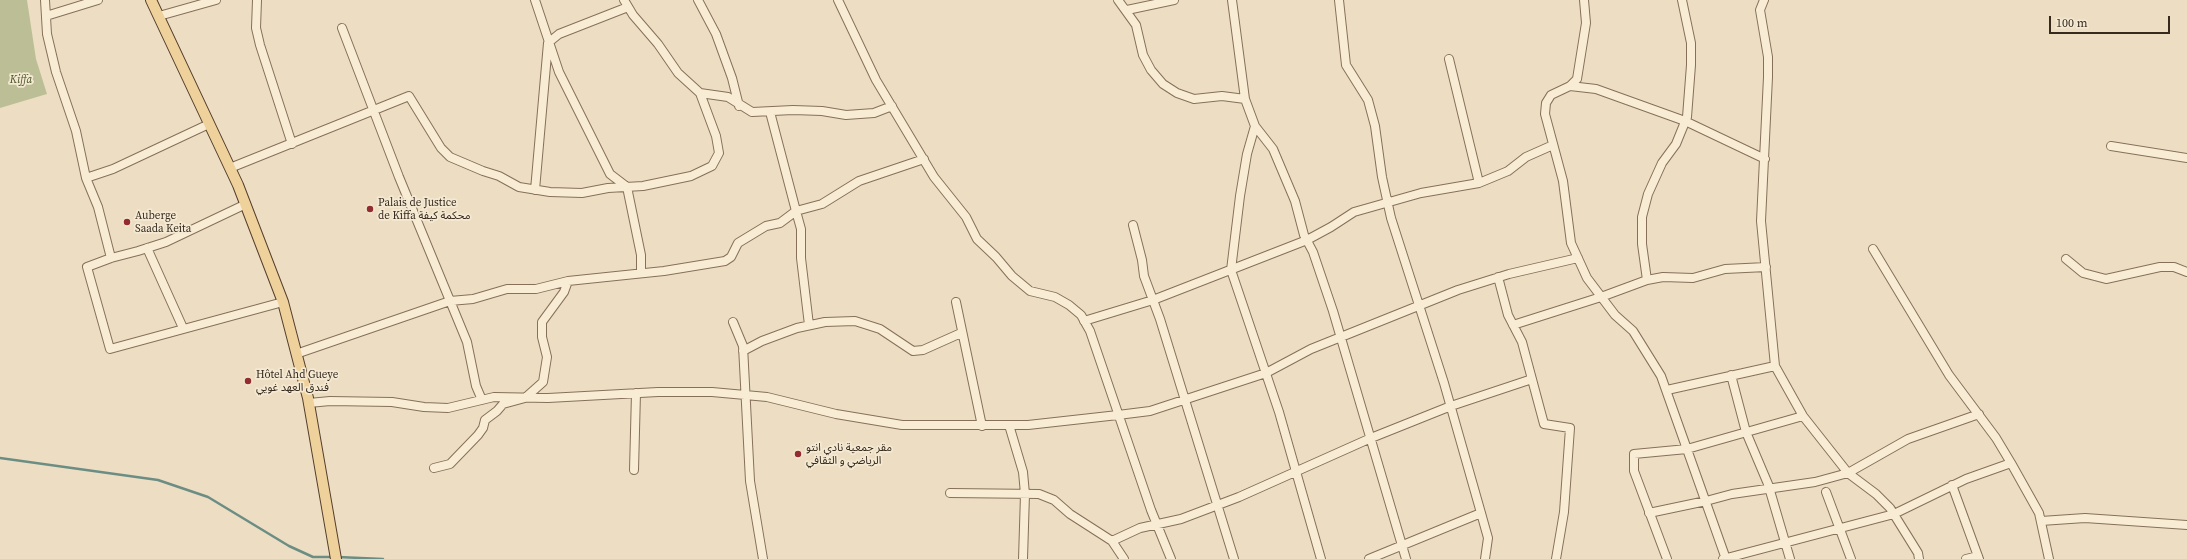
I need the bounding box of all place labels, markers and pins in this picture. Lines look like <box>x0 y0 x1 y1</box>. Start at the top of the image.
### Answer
place label: Palais de Justice de Kiffa محكمة كيفة <box>378 196 470 222</box>
marker: Palais de Justice de Kiffa محكمة كيفة <box>365 204 375 214</box>
place label: Auberge Saada Keita <box>135 209 191 235</box>
marker: Auberge Saada Keita <box>122 217 132 227</box>
place label: Hôtel Ahd Gueye فندق العهد غويي <box>256 368 338 394</box>
marker: Hôtel Ahd Gueye فندق العهد غويي <box>243 376 253 386</box>
place label: مقر جمعية نادي انتو الرياضي و الثقافي <box>806 441 892 467</box>
marker: مقر جمعية نادي انتو الرياضي و الثقافي <box>793 449 803 459</box>

